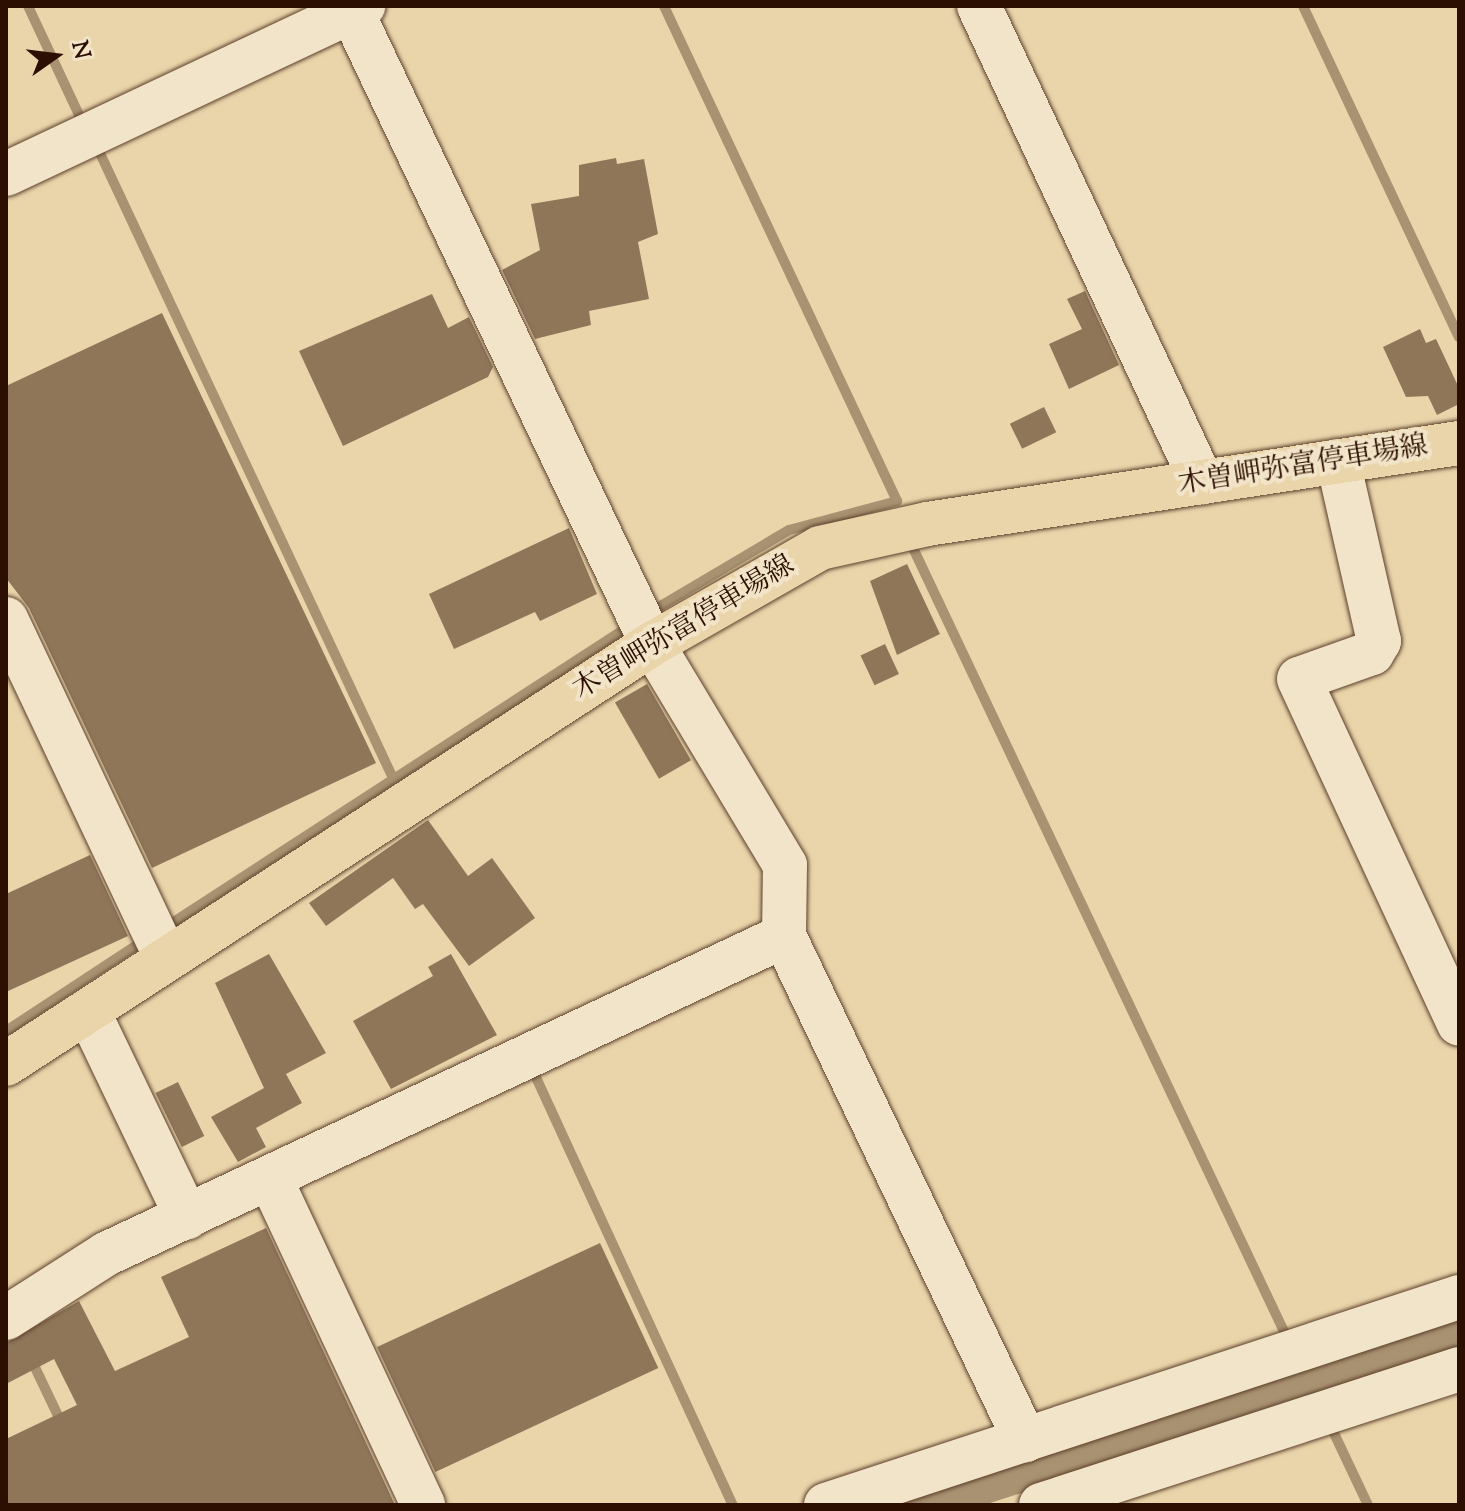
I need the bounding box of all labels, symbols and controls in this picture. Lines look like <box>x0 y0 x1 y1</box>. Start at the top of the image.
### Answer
north arrow <box>16 16 96 96</box>
text: N <box>62 38 97 63</box>
street label: 木曽岬弥富停車場線 <box>1176 430 1430 502</box>
street label: 木曽岬弥富停車場線 <box>567 549 801 707</box>

